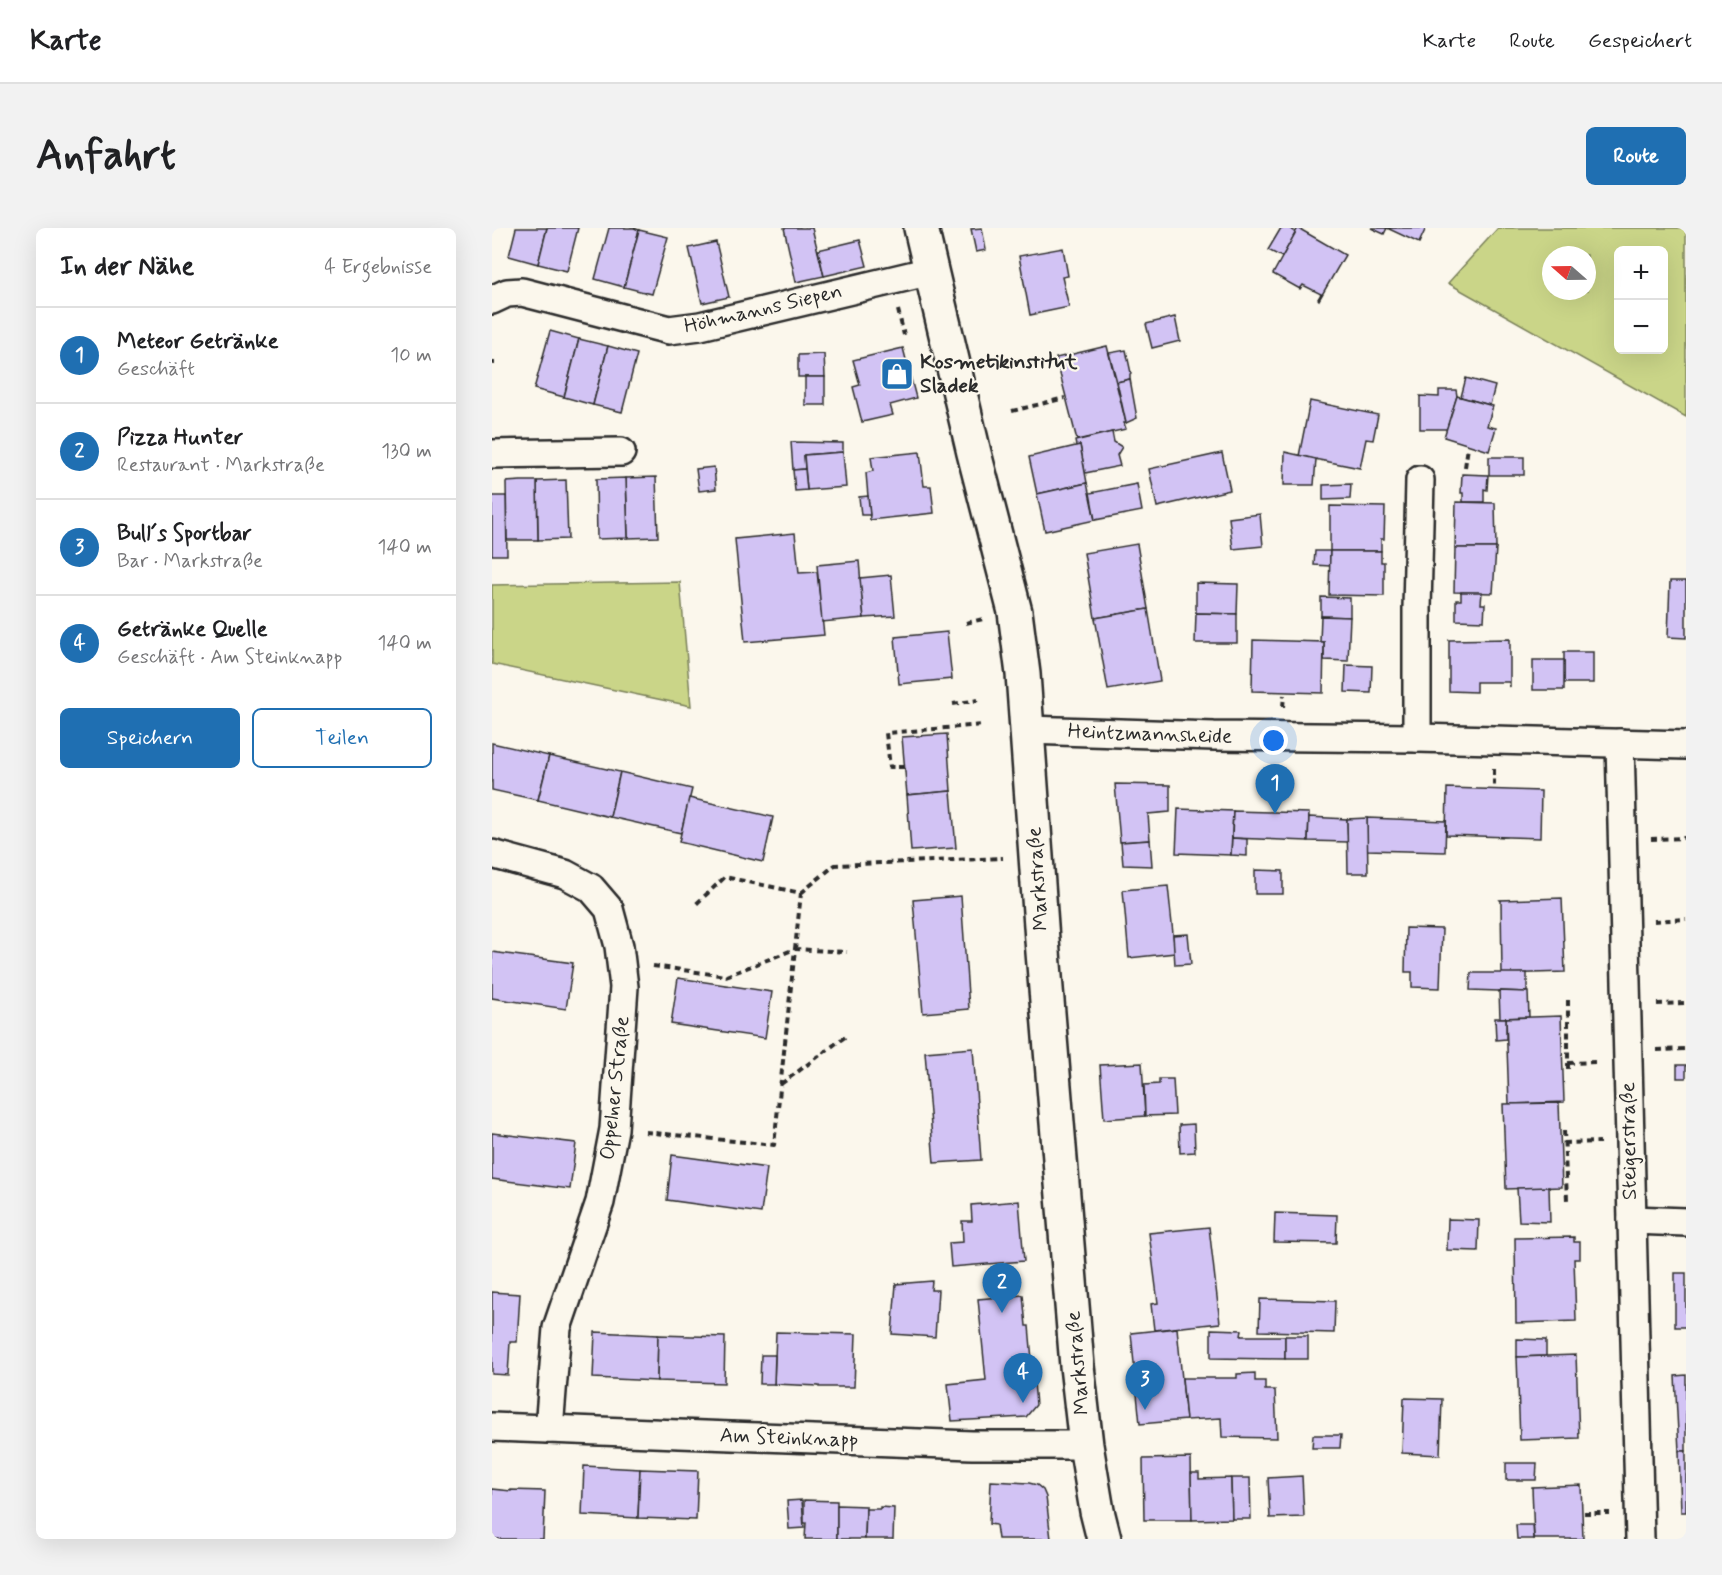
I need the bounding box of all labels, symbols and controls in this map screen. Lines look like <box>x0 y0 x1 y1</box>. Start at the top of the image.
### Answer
text: Karte <box>30 23 102 60</box>
text: Karte <box>1423 27 1476 55</box>
text: Route <box>1509 27 1555 55</box>
text: Gespeichert <box>1588 27 1692 55</box>
button: Route <box>1586 127 1686 185</box>
text: Anfahrt <box>36 129 176 184</box>
north arrow <box>1542 246 1596 300</box>
map controls <box>1614 246 1668 354</box>
button: + <box>1614 246 1668 300</box>
text: In der Nähe <box>60 250 194 284</box>
text: 4 Ergebnisse <box>324 254 432 281</box>
street label: Höhmanns Siepen <box>681 277 845 341</box>
button: − <box>1614 300 1668 354</box>
text: Meteor Getränke <box>117 328 279 356</box>
text: 1 <box>75 342 84 369</box>
text: 10 m <box>390 342 432 369</box>
place label: Kosmetikinstitut Sladek <box>920 348 1078 400</box>
text: Geschäft <box>117 356 195 383</box>
shop icon: Kosmetikinstitut Sladek <box>879 356 915 392</box>
text: Pizza Hunter <box>117 424 243 452</box>
text: 2 <box>75 438 84 465</box>
text: 130 m <box>381 438 432 465</box>
text: Restaurant · Markstraße <box>117 452 325 479</box>
text: Bull´s Sportbar <box>117 520 252 548</box>
text: 3 <box>75 534 84 561</box>
text: 140 m <box>378 534 432 561</box>
text: Bar · Markstraße <box>117 548 263 575</box>
text: Getränke Quelle <box>117 616 268 644</box>
text: 4 <box>74 630 85 657</box>
text: 140 m <box>378 630 432 657</box>
text: Geschäft · Am Steinknapp <box>117 644 342 671</box>
button: Speichern <box>60 708 240 768</box>
button: Teilen <box>252 708 432 768</box>
street label: Heintzmannsheide <box>1067 717 1233 751</box>
your location <box>1259 726 1288 755</box>
pin: 1 <box>1256 764 1294 814</box>
street label: Markstraße <box>1020 826 1056 932</box>
street label: Oppelner Straße <box>594 1015 636 1161</box>
street label: Steigerstraße <box>1614 1082 1644 1200</box>
pin: 2 <box>982 1264 1022 1313</box>
street label: Markstraße <box>1060 1310 1096 1416</box>
pin: 4 <box>1004 1354 1042 1403</box>
pin: 3 <box>1126 1360 1164 1410</box>
street label: Am Steinknapp <box>719 1422 859 1454</box>

